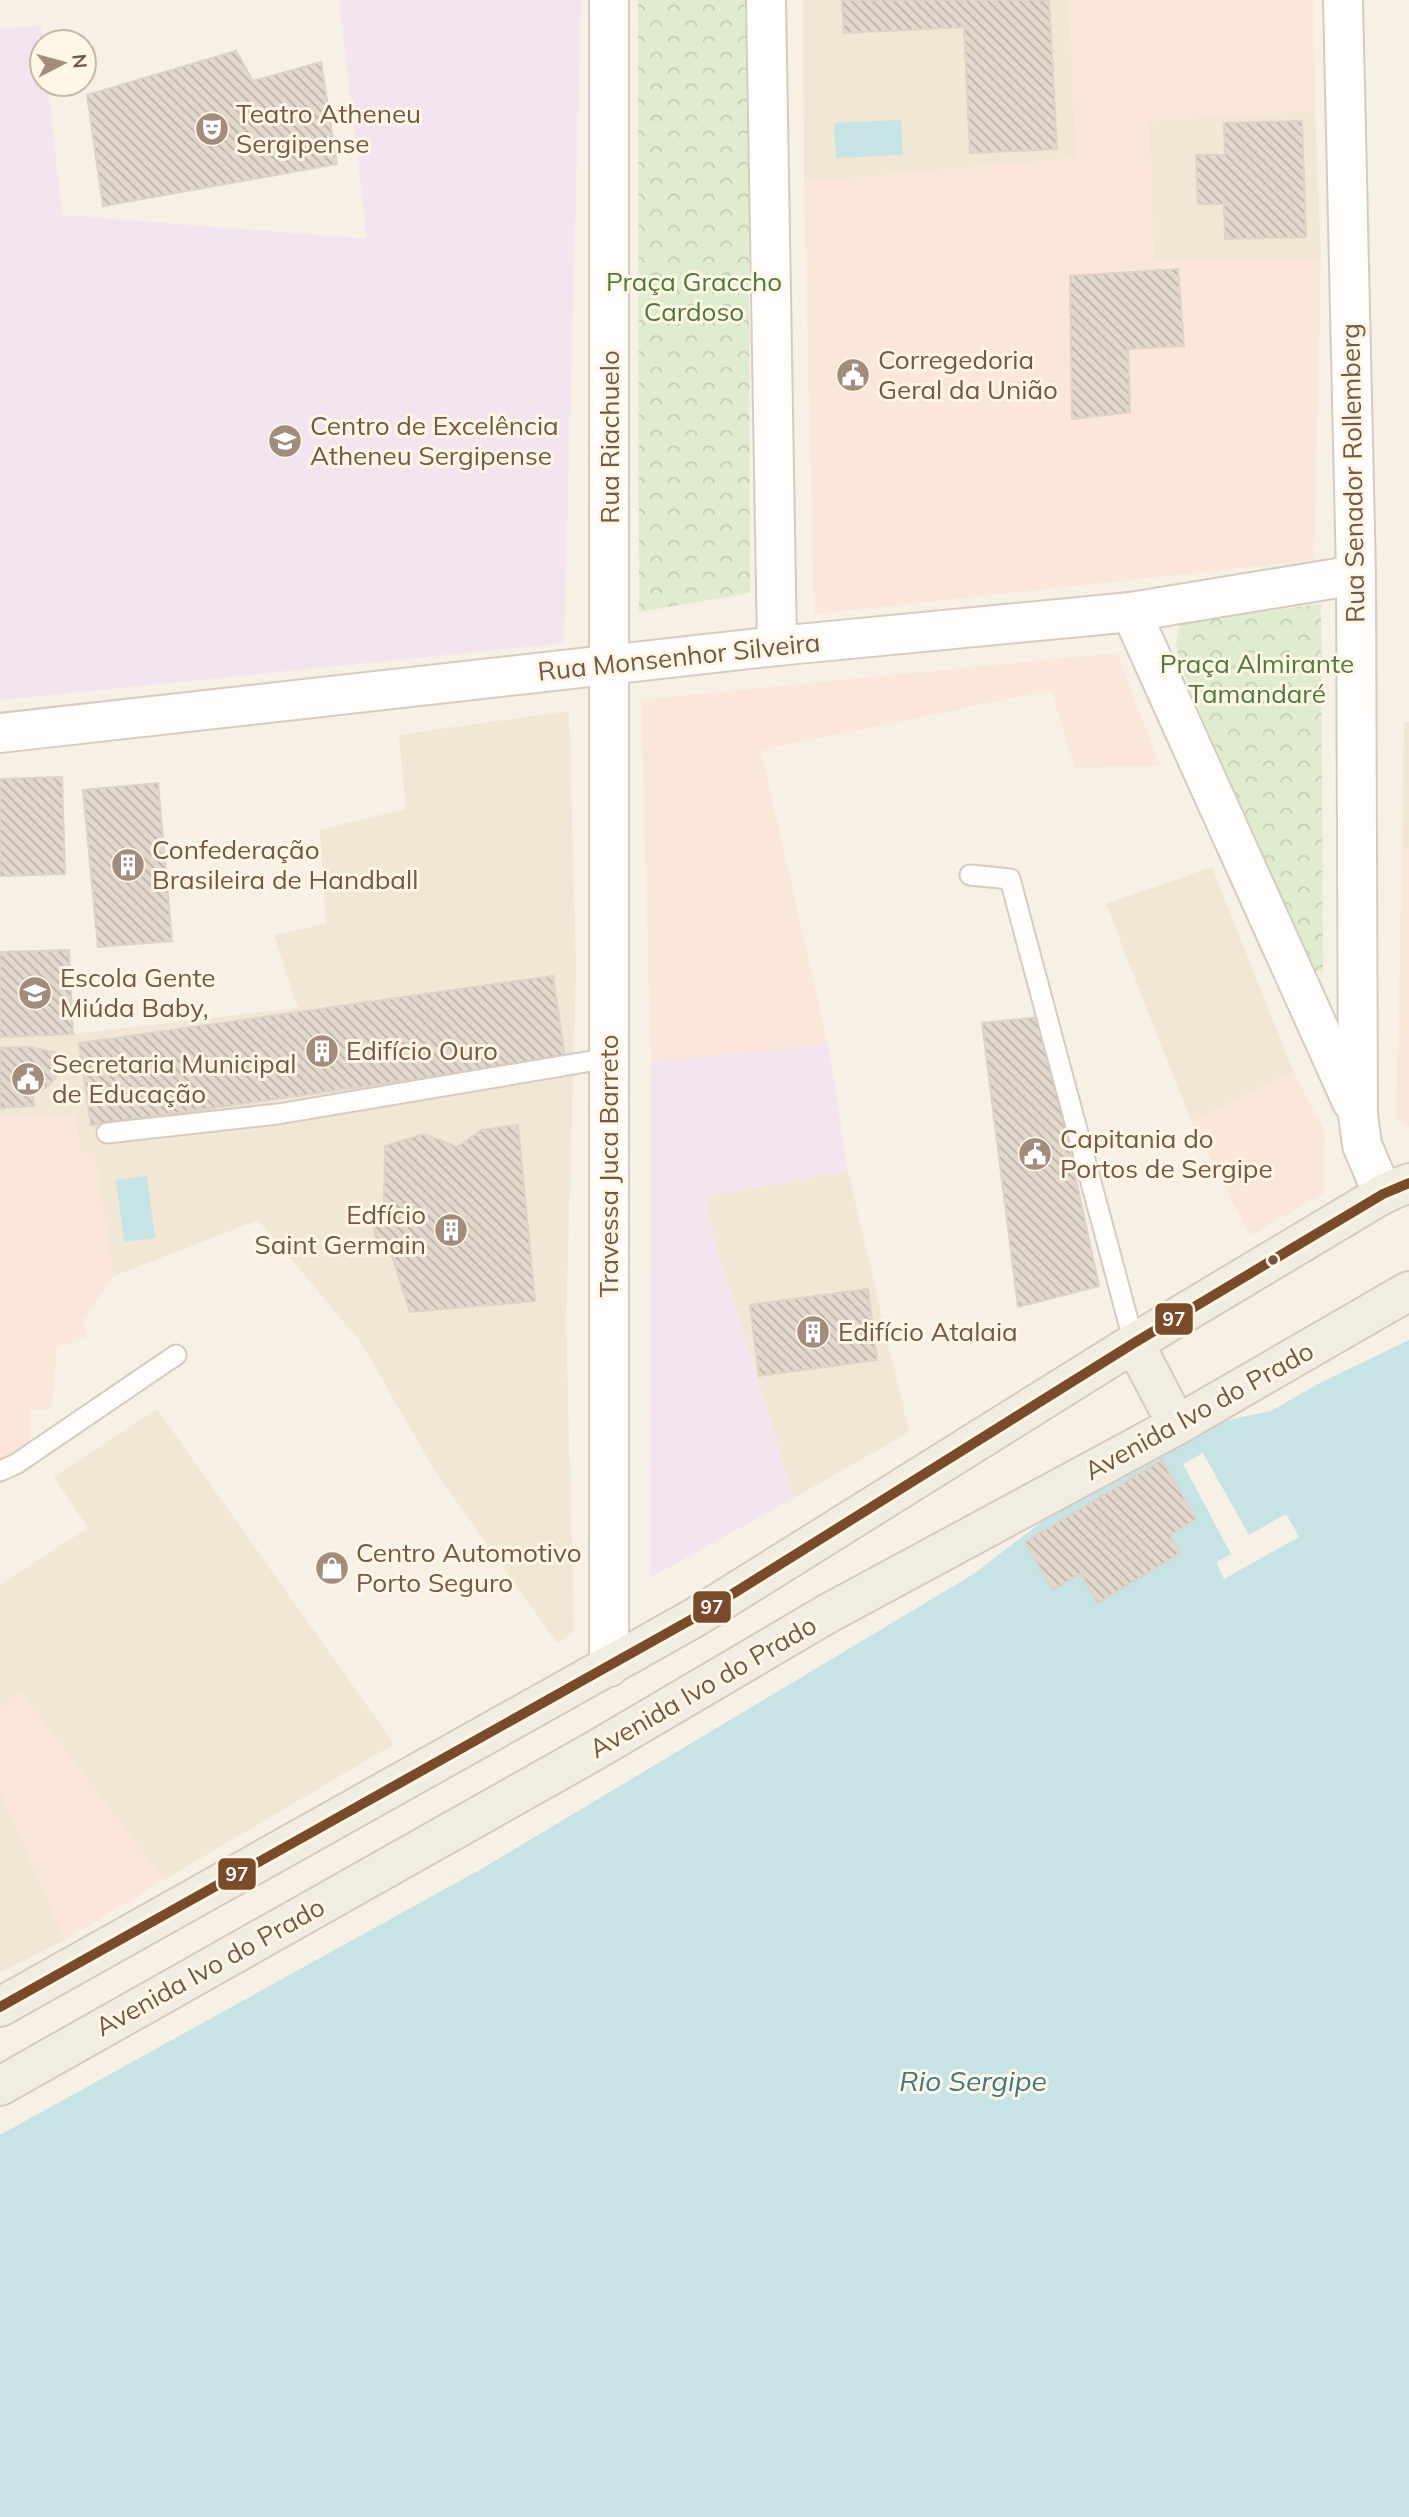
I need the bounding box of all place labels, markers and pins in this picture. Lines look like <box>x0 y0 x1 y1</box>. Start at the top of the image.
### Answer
place label: Teatro Atheneu Sergipense <box>236 97 421 160</box>
theatre icon: Teatro Atheneu Sergipense <box>193 110 231 148</box>
place label: Corregedoria Geral da União <box>878 343 1058 406</box>
public building icon: Corregedoria Geral da União <box>834 356 872 394</box>
place label: Centro de Excelência Atheneu Sergipense <box>310 409 559 472</box>
school or university icon: Centro de Excelência Atheneu Sergipense <box>266 422 304 460</box>
place label: Confederação Brasileira de Handball <box>152 833 418 896</box>
building icon: Confederação Brasileira de Handball <box>109 846 147 884</box>
place label: Escola Gente Miúda Baby, <box>60 961 216 1024</box>
school or university icon: Escola Gente Miúda Baby, <box>16 974 54 1012</box>
building icon: Edifício Ouro <box>303 1032 341 1070</box>
place label: Edifício Ouro <box>346 1034 498 1067</box>
place label: Secretaria Municipal de Educação <box>52 1047 297 1110</box>
public building icon: Secretaria Municipal de Educação <box>9 1060 47 1098</box>
place label: Capitania do Portos de Sergipe <box>1060 1122 1273 1185</box>
public building icon: Capitania do Portos de Sergipe <box>1016 1135 1054 1173</box>
place label: Edfício Saint Germain <box>254 1198 426 1261</box>
building icon: Edfício Saint Germain <box>432 1211 470 1249</box>
unlabelled marker <box>1266 1253 1280 1267</box>
building icon: Edifício Atalaia <box>794 1313 832 1351</box>
place label: Edifício Atalaia <box>838 1315 1018 1348</box>
place label: Centro Automotivo Porto Seguro <box>356 1536 581 1599</box>
shop icon: Centro Automotivo Porto Seguro <box>313 1549 351 1587</box>

